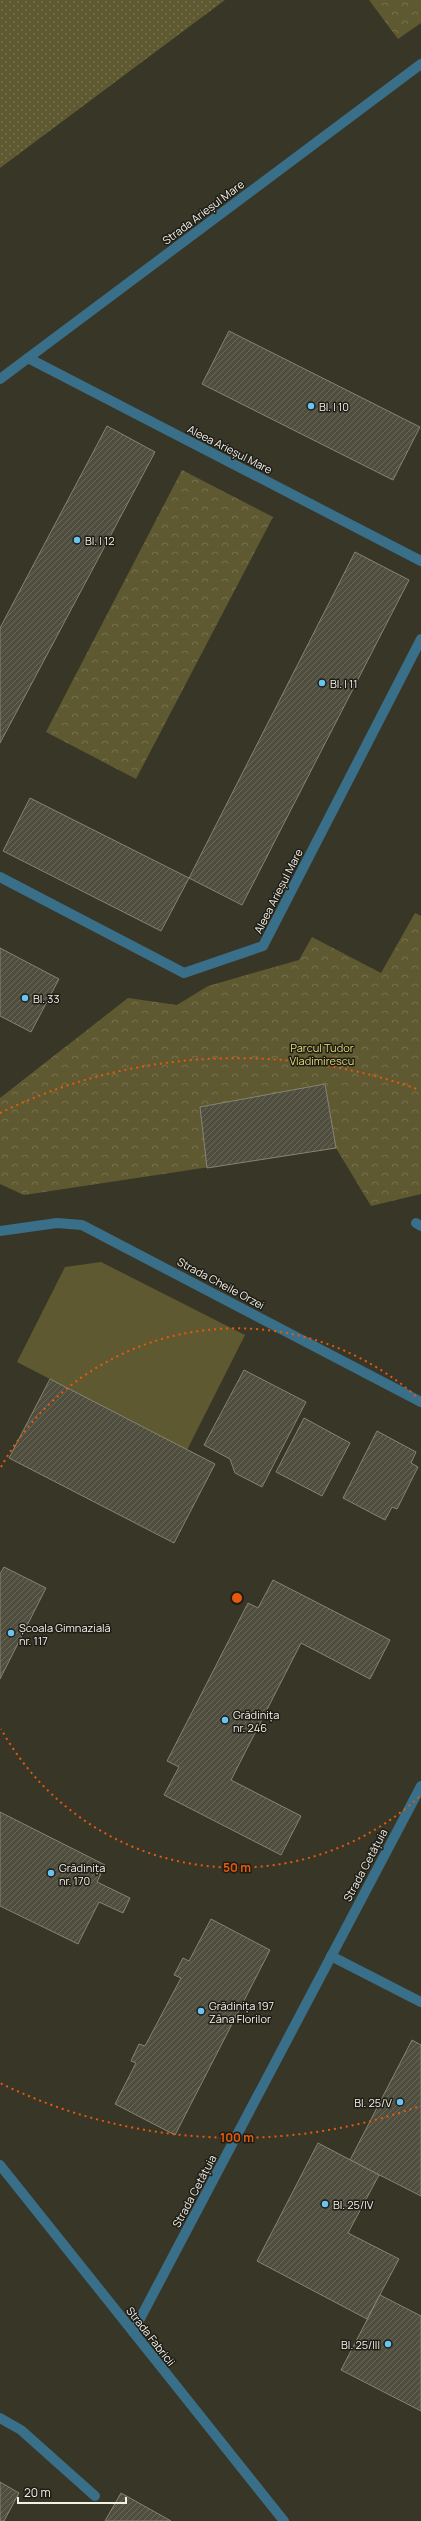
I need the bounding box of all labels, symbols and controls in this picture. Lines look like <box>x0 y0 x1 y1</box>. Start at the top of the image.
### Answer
street label: Strada Arieșul Mare <box>159 176 247 248</box>
place label: Bl. I 10 <box>319 399 349 414</box>
marker: Bl. I 10 <box>306 401 316 411</box>
street label: Aleea Arieșul Mare <box>185 421 275 477</box>
place label: Bl. I 12 <box>85 533 115 548</box>
marker: Bl. I 12 <box>72 535 82 545</box>
place label: Bl. I 11 <box>330 676 358 691</box>
marker: Bl. I 11 <box>317 678 327 688</box>
street label: Aleea Arieșul Mare <box>250 846 306 936</box>
place label: Bl. 33 <box>33 991 59 1006</box>
marker: Bl. 33 <box>20 993 30 1003</box>
park label: Parcul Tudor Vladimirescu <box>290 1040 354 1068</box>
street label: Strada Cheile Orzei <box>175 1254 267 1312</box>
centre of rings <box>230 1591 244 1605</box>
place label: Școala Gimnazială nr. 117 <box>19 1620 111 1648</box>
marker: Școala Gimnazială nr. 117 <box>6 1628 16 1638</box>
place label: Grădinița nr. 246 <box>233 1707 279 1735</box>
marker: Grădinița nr. 246 <box>220 1715 230 1725</box>
street label: Strada Cetățuia <box>340 1826 390 1904</box>
text: 50 m <box>223 1859 251 1876</box>
place label: Grădinița nr. 170 <box>59 1860 105 1888</box>
marker: Grădinița nr. 170 <box>46 1868 56 1878</box>
place label: Grădinița 197 Zâna Florilor <box>209 1998 274 2026</box>
marker: Grădinița 197 Zâna Florilor <box>196 2006 206 2016</box>
place label: Bl. 25/V <box>354 2095 392 2110</box>
marker: Bl. 25/V <box>395 2097 405 2107</box>
text: 100 m <box>220 2129 254 2146</box>
street label: Strada Cetățuia <box>169 2152 219 2230</box>
place label: Bl. 25/IV <box>333 2197 374 2212</box>
marker: Bl. 25/IV <box>320 2199 330 2209</box>
street label: Strada Fabricii <box>123 2303 179 2369</box>
place label: Bl. 25/III <box>341 2337 380 2352</box>
marker: Bl. 25/III <box>383 2339 393 2349</box>
scale bar <box>18 2479 126 2505</box>
text: 20 m <box>24 2484 51 2501</box>

